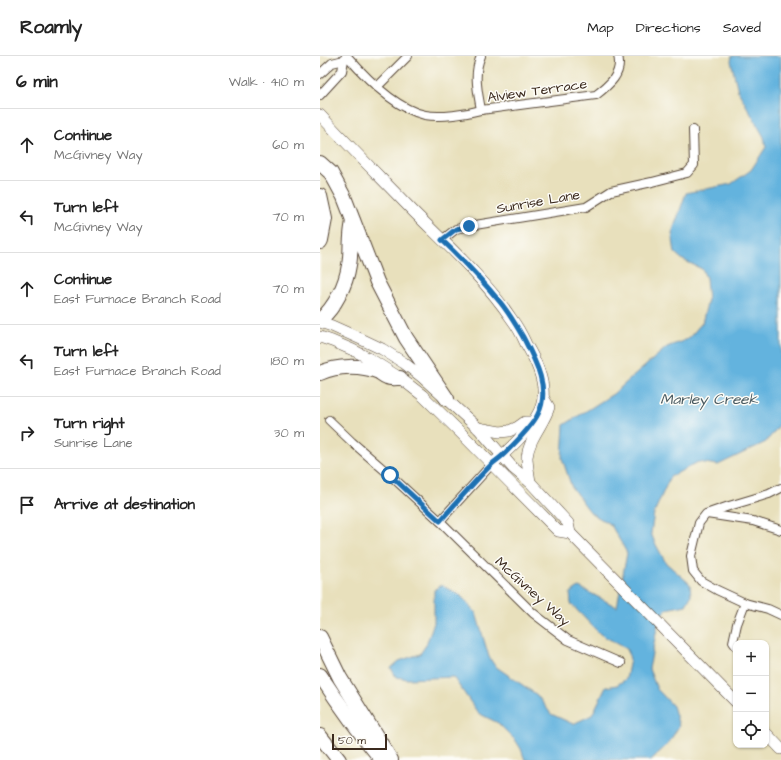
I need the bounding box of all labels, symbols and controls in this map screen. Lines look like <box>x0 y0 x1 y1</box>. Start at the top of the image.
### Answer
text: Roamly <box>20 14 82 41</box>
text: Map <box>587 18 614 38</box>
text: Directions <box>636 18 701 38</box>
text: Saved <box>723 18 761 38</box>
text: 6 min <box>16 70 58 94</box>
text: Walk · 410 m <box>229 73 304 91</box>
street label: Alview Terrace <box>486 74 589 108</box>
text: Continue <box>54 125 112 146</box>
icon: ahead <box>16 134 38 156</box>
text: 60 m <box>272 136 304 154</box>
text: McGivney Way <box>54 146 143 164</box>
street label: Sunrise Lane <box>495 185 582 219</box>
text: Turn left <box>54 197 118 218</box>
icon: left <box>16 206 38 228</box>
text: 70 m <box>272 208 304 226</box>
route end <box>460 217 478 235</box>
text: McGivney Way <box>54 218 143 236</box>
text: Continue <box>54 269 112 290</box>
icon: ahead <box>16 278 38 300</box>
text: 70 m <box>272 280 304 298</box>
text: East Furnace Branch Road <box>54 290 221 308</box>
text: Turn left <box>54 341 118 362</box>
icon: left <box>16 350 38 372</box>
text: 180 m <box>270 352 304 370</box>
text: East Furnace Branch Road <box>54 362 221 380</box>
water label: Marley Creek <box>660 389 758 411</box>
text: Turn right <box>54 413 125 434</box>
icon: right <box>16 422 38 444</box>
text: 30 m <box>274 424 304 442</box>
text: Sunrise Lane <box>54 434 133 452</box>
route start <box>381 466 399 484</box>
icon: arrive <box>16 494 38 516</box>
text: Arrive at destination <box>54 494 195 515</box>
street label: McGivney Way <box>490 552 575 631</box>
map controls <box>733 640 769 748</box>
button: + <box>733 640 769 676</box>
button: − <box>733 676 769 712</box>
button: locate <box>733 712 769 748</box>
scale bar <box>332 732 387 751</box>
text: 50 m <box>338 733 366 748</box>

